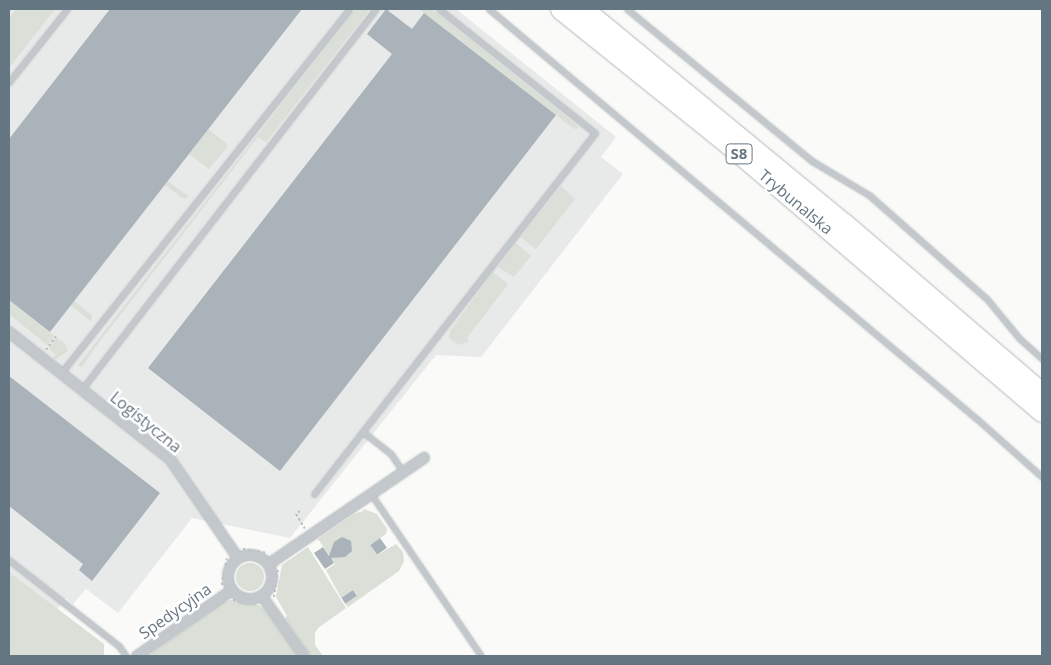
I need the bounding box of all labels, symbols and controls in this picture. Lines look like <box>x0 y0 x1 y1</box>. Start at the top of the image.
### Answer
road number: S8 <box>725 142 753 166</box>
street label: Trybunalska <box>755 166 837 238</box>
street label: Logistyczna <box>107 388 185 456</box>
street label: Spedycyjna <box>135 579 215 643</box>

